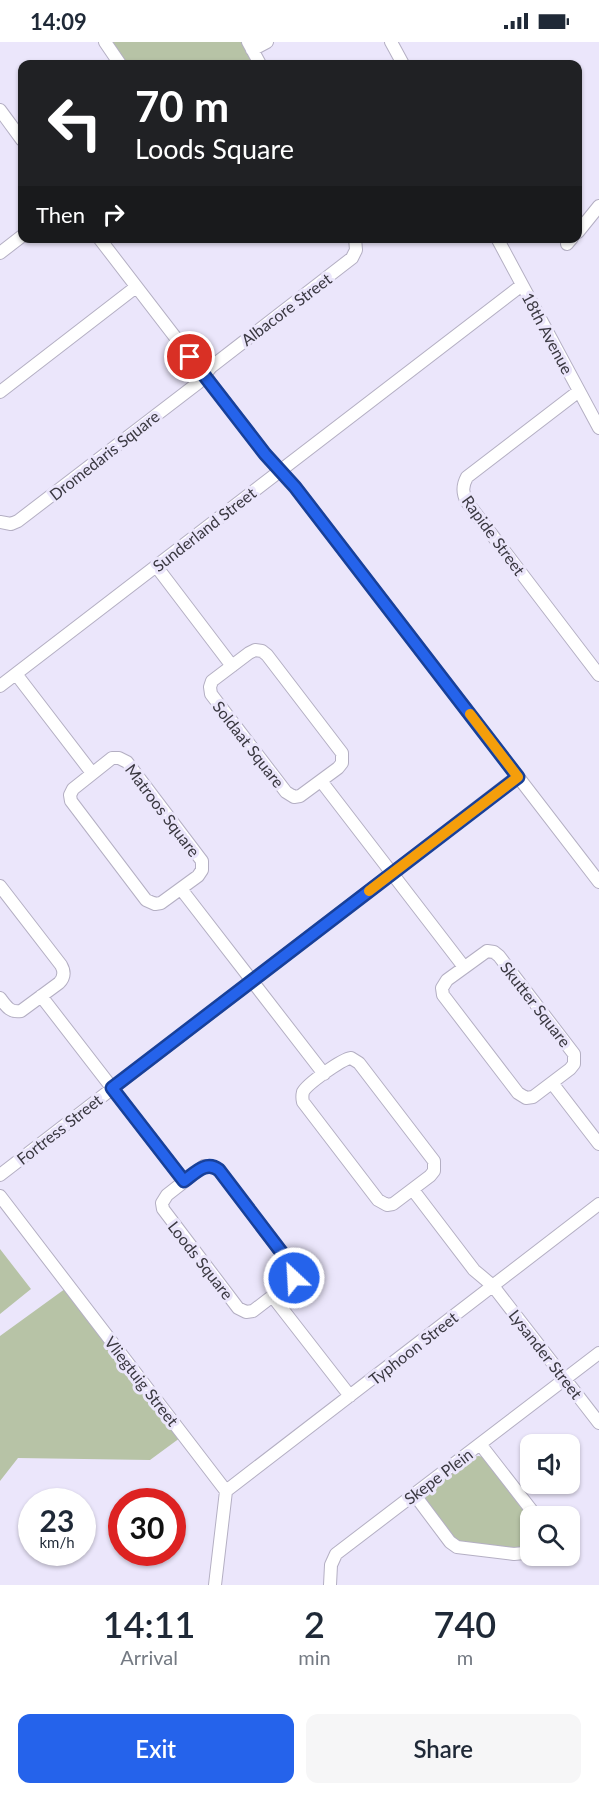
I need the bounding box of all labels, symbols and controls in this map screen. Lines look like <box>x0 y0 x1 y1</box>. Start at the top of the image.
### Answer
text: 14:09 <box>30 8 87 35</box>
text: 70 m <box>135 81 229 131</box>
icon: left <box>36 84 114 162</box>
text: Loods Square <box>135 132 294 165</box>
icon: right <box>97 198 130 231</box>
text: Then <box>36 201 85 228</box>
street label: Albacore Street <box>237 269 335 349</box>
street label: 18th Avenue <box>519 289 577 377</box>
pin <box>164 331 215 382</box>
icon: arrive <box>173 340 206 373</box>
street label: Dromedaris Square <box>45 406 163 504</box>
street label: Sunderland Street <box>149 483 259 575</box>
street label: Rapide Street <box>459 491 530 579</box>
street label: Soldaat Square <box>209 697 289 791</box>
street label: Matroos Square <box>122 760 204 860</box>
street label: Skutter Square <box>497 958 575 1050</box>
street label: Fortress Street <box>13 1090 106 1168</box>
street label: Loods Square <box>165 1217 237 1303</box>
position arrow <box>262 1246 326 1310</box>
street label: Lysander Street <box>505 1306 587 1403</box>
street label: Typhoon Street <box>365 1307 461 1389</box>
street label: Vliegtuig Street <box>101 1333 183 1430</box>
map controls <box>520 1434 580 1566</box>
button: sound <box>520 1434 580 1494</box>
street label: Skepe Plein <box>400 1444 476 1508</box>
speed limit sign: 30 <box>108 1488 186 1566</box>
text: 23 <box>40 1502 74 1538</box>
button: search <box>520 1506 580 1566</box>
text: km/h <box>39 1533 75 1551</box>
text: 14:11 <box>103 1602 195 1646</box>
text: 2 <box>304 1602 325 1646</box>
text: 740 <box>434 1602 496 1646</box>
text: Arrival <box>120 1645 178 1669</box>
text: min <box>298 1645 331 1669</box>
text: m <box>457 1645 473 1669</box>
button: Exit <box>18 1714 294 1783</box>
button: Share <box>306 1714 581 1783</box>

